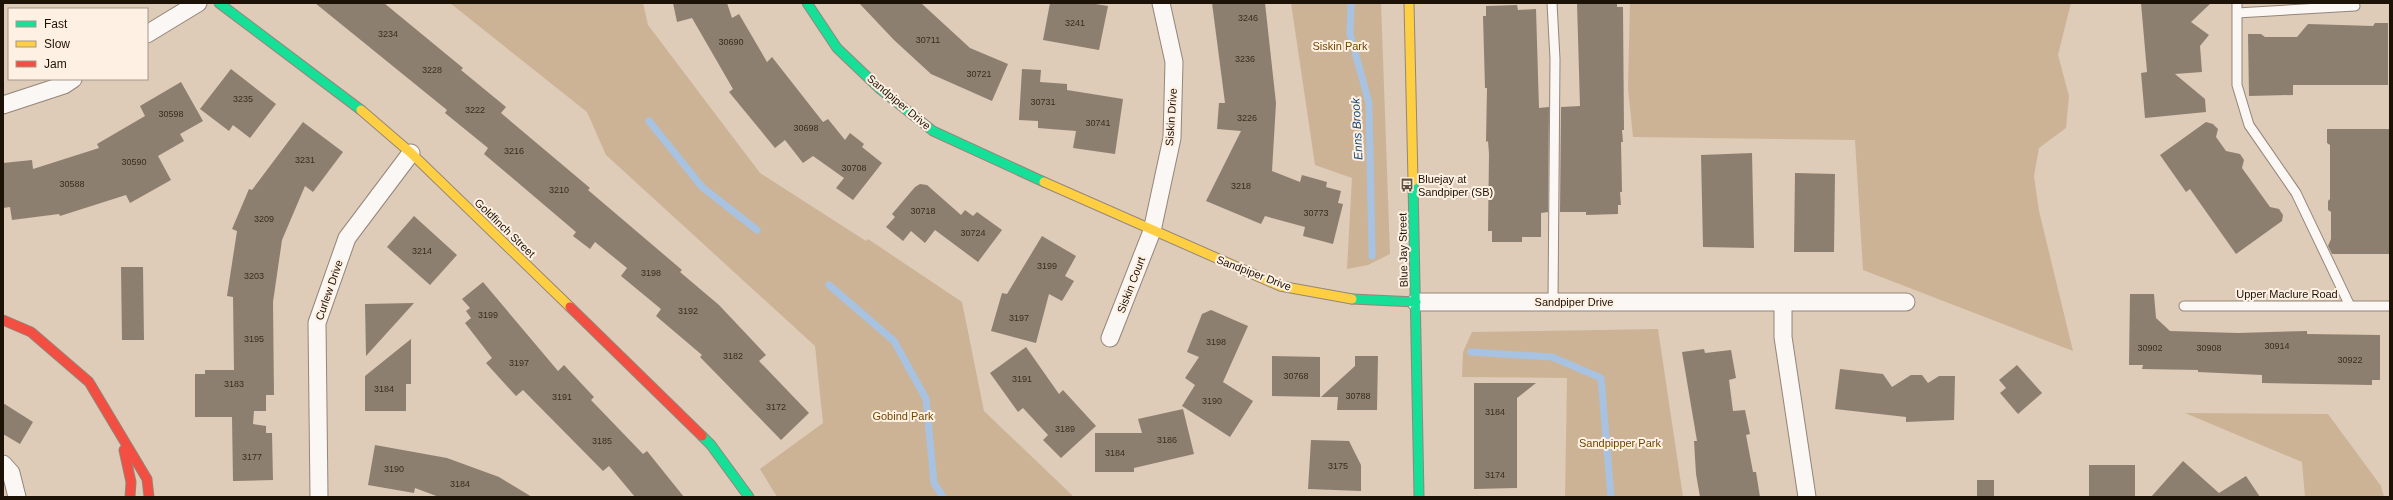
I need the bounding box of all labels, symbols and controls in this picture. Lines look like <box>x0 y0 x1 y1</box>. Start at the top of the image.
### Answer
legend <box>8 8 148 80</box>
house number: 3246 <box>1238 13 1258 23</box>
text: Fast <box>44 17 68 31</box>
house number: 3241 <box>1065 18 1085 28</box>
house number: 3234 <box>378 29 398 39</box>
house number: 30711 <box>916 35 940 45</box>
text: Slow <box>44 37 70 51</box>
house number: 30690 <box>718 37 744 47</box>
park label: Siskin Park <box>1312 40 1368 52</box>
house number: 3236 <box>1235 54 1255 64</box>
text: Jam <box>44 57 67 71</box>
house number: 3228 <box>422 65 442 75</box>
house number: 30721 <box>966 69 992 79</box>
street label: Sandpiper Drive <box>865 72 933 132</box>
street label: Siskin Drive <box>1163 88 1179 146</box>
house number: 3235 <box>233 94 253 104</box>
house number: 30731 <box>1030 97 1056 107</box>
water label: Enns Brook <box>1348 97 1366 160</box>
house number: 3222 <box>465 105 485 115</box>
house number: 30598 <box>158 109 184 119</box>
house number: 3226 <box>1237 113 1257 123</box>
house number: 30741 <box>1085 118 1111 128</box>
house number: 30698 <box>793 123 819 133</box>
house number: 3216 <box>504 146 524 156</box>
house number: 3231 <box>295 155 315 165</box>
house number: 30590 <box>121 157 147 167</box>
house number: 30708 <box>841 163 867 173</box>
place label: Bluejay at Sandpiper (SB) <box>1418 173 1493 198</box>
bus stop icon: Bluejay at Sandpiper (SB) <box>1399 177 1415 193</box>
house number: 30588 <box>59 179 85 189</box>
house number: 3218 <box>1231 181 1251 191</box>
house number: 3210 <box>549 185 569 195</box>
street label: Goldfinch Street <box>472 196 538 260</box>
house number: 30718 <box>910 206 936 216</box>
house number: 30773 <box>1303 208 1329 218</box>
street label: Blue Jay Street <box>1396 213 1410 287</box>
house number: 3209 <box>254 214 274 224</box>
house number: 30724 <box>960 228 986 238</box>
house number: 3214 <box>412 246 432 256</box>
street label: Sandpiper Drive <box>1215 253 1293 293</box>
street label: Siskin Court <box>1115 255 1147 315</box>
street label: Curlew Drive <box>313 258 345 322</box>
house number: 3199 <box>1037 261 1057 271</box>
house number: 3198 <box>641 268 661 278</box>
house number: 3203 <box>244 271 264 281</box>
street label: Upper Maclure Road <box>2236 288 2338 300</box>
street label: Sandpiper Drive <box>1535 296 1613 308</box>
house number: 3192 <box>678 306 698 316</box>
house number: 3199 <box>478 310 498 320</box>
house number: 3197 <box>1009 313 1029 323</box>
house number: 3195 <box>244 334 264 344</box>
house number: 3198 <box>1206 337 1226 347</box>
house number: 30914 <box>2264 341 2290 351</box>
house number: 30902 <box>2137 343 2163 353</box>
house number: 30908 <box>2196 343 2222 353</box>
house number: 3182 <box>723 351 743 361</box>
house number: 30922 <box>2337 355 2363 365</box>
house number: 3197 <box>509 358 529 368</box>
house number: 30768 <box>1283 371 1309 381</box>
house number: 3191 <box>1012 374 1032 384</box>
house number: 3183 <box>224 379 244 389</box>
house number: 3184 <box>374 384 394 394</box>
house number: 30788 <box>1345 391 1371 401</box>
house number: 3191 <box>552 392 572 402</box>
house number: 3190 <box>1202 396 1222 406</box>
house number: 3172 <box>766 402 786 412</box>
house number: 3184 <box>1485 407 1505 417</box>
park label: Gobind Park <box>872 410 934 422</box>
house number: 3189 <box>1055 424 1075 434</box>
house number: 3186 <box>1157 435 1177 445</box>
house number: 3185 <box>592 436 612 446</box>
park label: Sandpipper Park <box>1579 437 1661 449</box>
house number: 3184 <box>1105 448 1125 458</box>
house number: 3177 <box>242 452 262 462</box>
house number: 3175 <box>1328 461 1348 471</box>
house number: 3190 <box>384 464 404 474</box>
house number: 3174 <box>1485 470 1505 480</box>
house number: 3184 <box>450 479 470 489</box>

